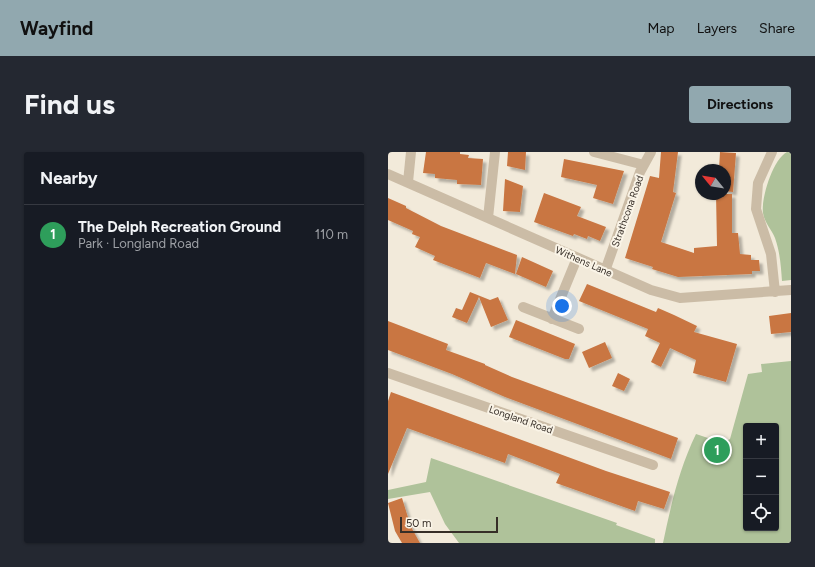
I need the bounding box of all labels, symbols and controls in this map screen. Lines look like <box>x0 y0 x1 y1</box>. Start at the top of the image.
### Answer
text: Wayfind <box>20 17 93 40</box>
text: Map <box>647 20 675 37</box>
text: Layers <box>697 20 737 37</box>
text: Share <box>759 20 795 37</box>
button: Directions <box>689 86 791 123</box>
text: Find us <box>24 87 115 121</box>
north arrow <box>695 164 731 200</box>
text: Nearby <box>40 168 98 188</box>
street label: Strathcona Road <box>609 174 646 249</box>
text: The Delph Recreation Ground <box>78 218 281 236</box>
text: 1 <box>50 227 56 242</box>
text: 110 m <box>315 227 348 242</box>
text: Park · Longland Road <box>78 236 199 251</box>
street label: Withens Lane <box>553 243 615 280</box>
your location <box>552 296 572 316</box>
street label: Longland Road <box>487 402 555 437</box>
map controls <box>743 423 779 531</box>
button: + <box>743 423 779 459</box>
pin: 1 <box>704 435 730 465</box>
button: − <box>743 459 779 495</box>
button: locate <box>743 495 779 531</box>
scale bar <box>400 515 498 534</box>
text: 50 m <box>406 517 431 530</box>

